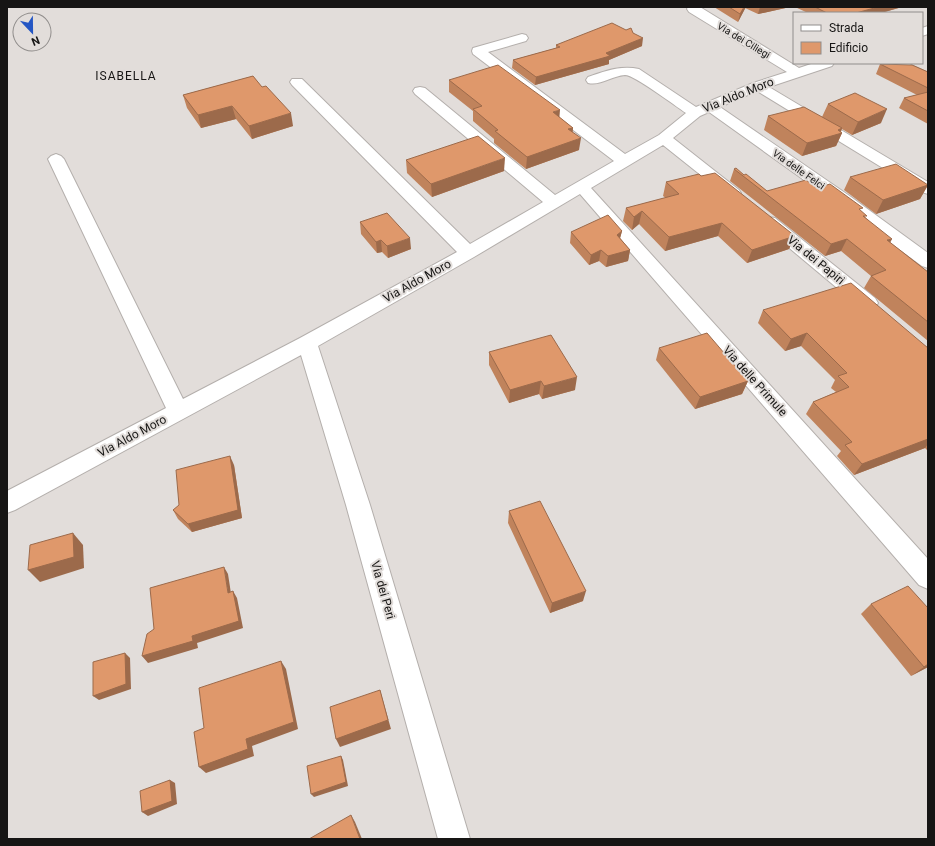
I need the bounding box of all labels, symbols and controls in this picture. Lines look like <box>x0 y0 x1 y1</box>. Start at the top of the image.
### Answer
north arrow <box>12 12 52 52</box>
legend <box>793 12 923 64</box>
street label: Via dei Ciliegi <box>715 20 772 61</box>
text: Strada <box>829 21 864 35</box>
text: N <box>29 33 42 48</box>
text: Edificio <box>829 41 868 55</box>
district label: ISABELLA <box>95 69 157 83</box>
street label: Via Aldo Moro <box>700 74 776 116</box>
street label: Via delle Felci <box>771 147 827 191</box>
street label: Via dei Papiri <box>784 233 848 287</box>
street label: Via Aldo Moro <box>381 256 454 305</box>
street label: Via delle Primule <box>720 343 790 419</box>
street label: Via Aldo Moro <box>95 412 169 460</box>
street label: Via dei Peri <box>368 559 398 621</box>

